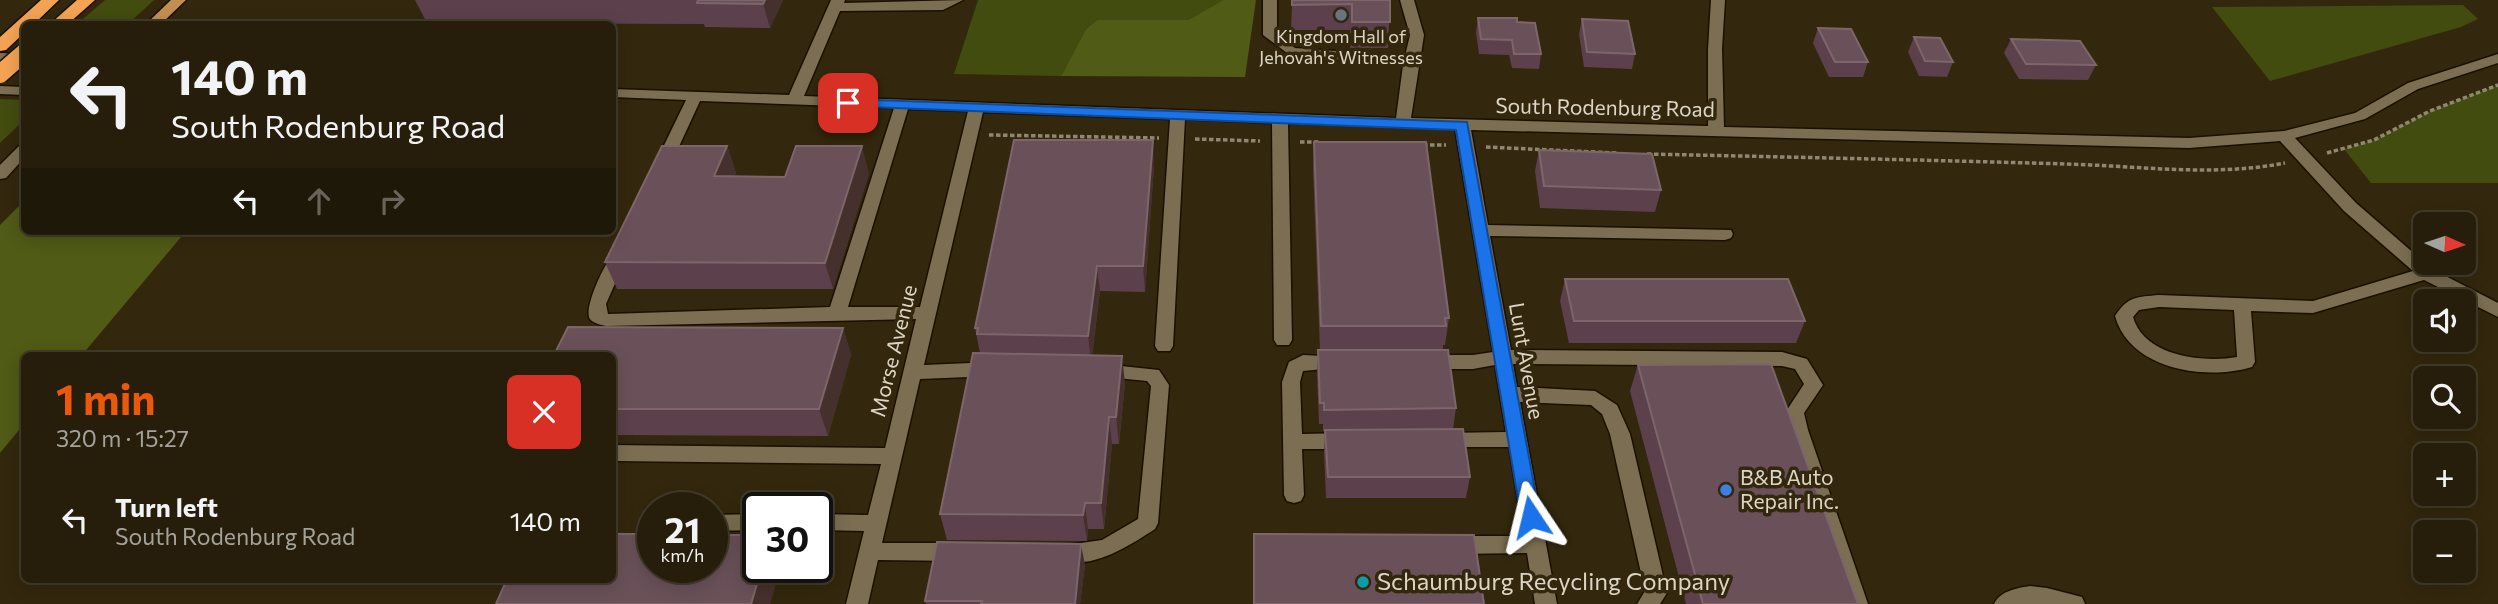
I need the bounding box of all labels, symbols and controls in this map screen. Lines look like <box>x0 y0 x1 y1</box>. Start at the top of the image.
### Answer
marker: Kingdom Hall of Jehovah's Witnesses <box>1333 7 1349 23</box>
place label: Kingdom Hall of Jehovah's Witnesses <box>1259 25 1423 68</box>
text: 140 m <box>171 45 308 105</box>
icon: left <box>56 49 147 140</box>
pin <box>818 73 878 133</box>
icon: arrive <box>829 84 867 122</box>
street label: South Rodenburg Road <box>1495 92 1715 121</box>
text: South Rodenburg Road <box>171 105 505 145</box>
icon: left <box>227 182 265 220</box>
icon: ahead <box>300 182 338 220</box>
icon: right <box>373 182 411 220</box>
north arrow <box>2413 212 2476 275</box>
map controls <box>2413 212 2476 583</box>
street label: Morse Avenue <box>864 282 921 419</box>
button: sound <box>2413 289 2476 352</box>
street label: Lunt Avenue <box>1505 300 1550 421</box>
button: search <box>2413 366 2476 429</box>
text: 1 min <box>56 372 156 424</box>
button: close <box>507 375 581 449</box>
text: 320 m · 15:27 <box>56 424 189 452</box>
button: + <box>2413 443 2476 506</box>
place label: B&B Auto Repair Inc. <box>1740 464 1839 513</box>
position arrow <box>1494 480 1568 554</box>
marker: B&B Auto Repair Inc. <box>1718 482 1734 498</box>
text: Turn left <box>115 491 218 522</box>
speed limit sign: 30 <box>742 492 833 583</box>
icon: left <box>56 501 94 539</box>
text: 140 m <box>510 505 581 536</box>
text: 21 <box>665 507 700 550</box>
button: − <box>2413 520 2476 583</box>
text: South Rodenburg Road <box>115 522 355 550</box>
text: km/h <box>661 544 704 566</box>
place label: Schaumburg Recycling Company <box>1377 566 1730 595</box>
marker: Schaumburg Recycling Company <box>1355 574 1371 590</box>

